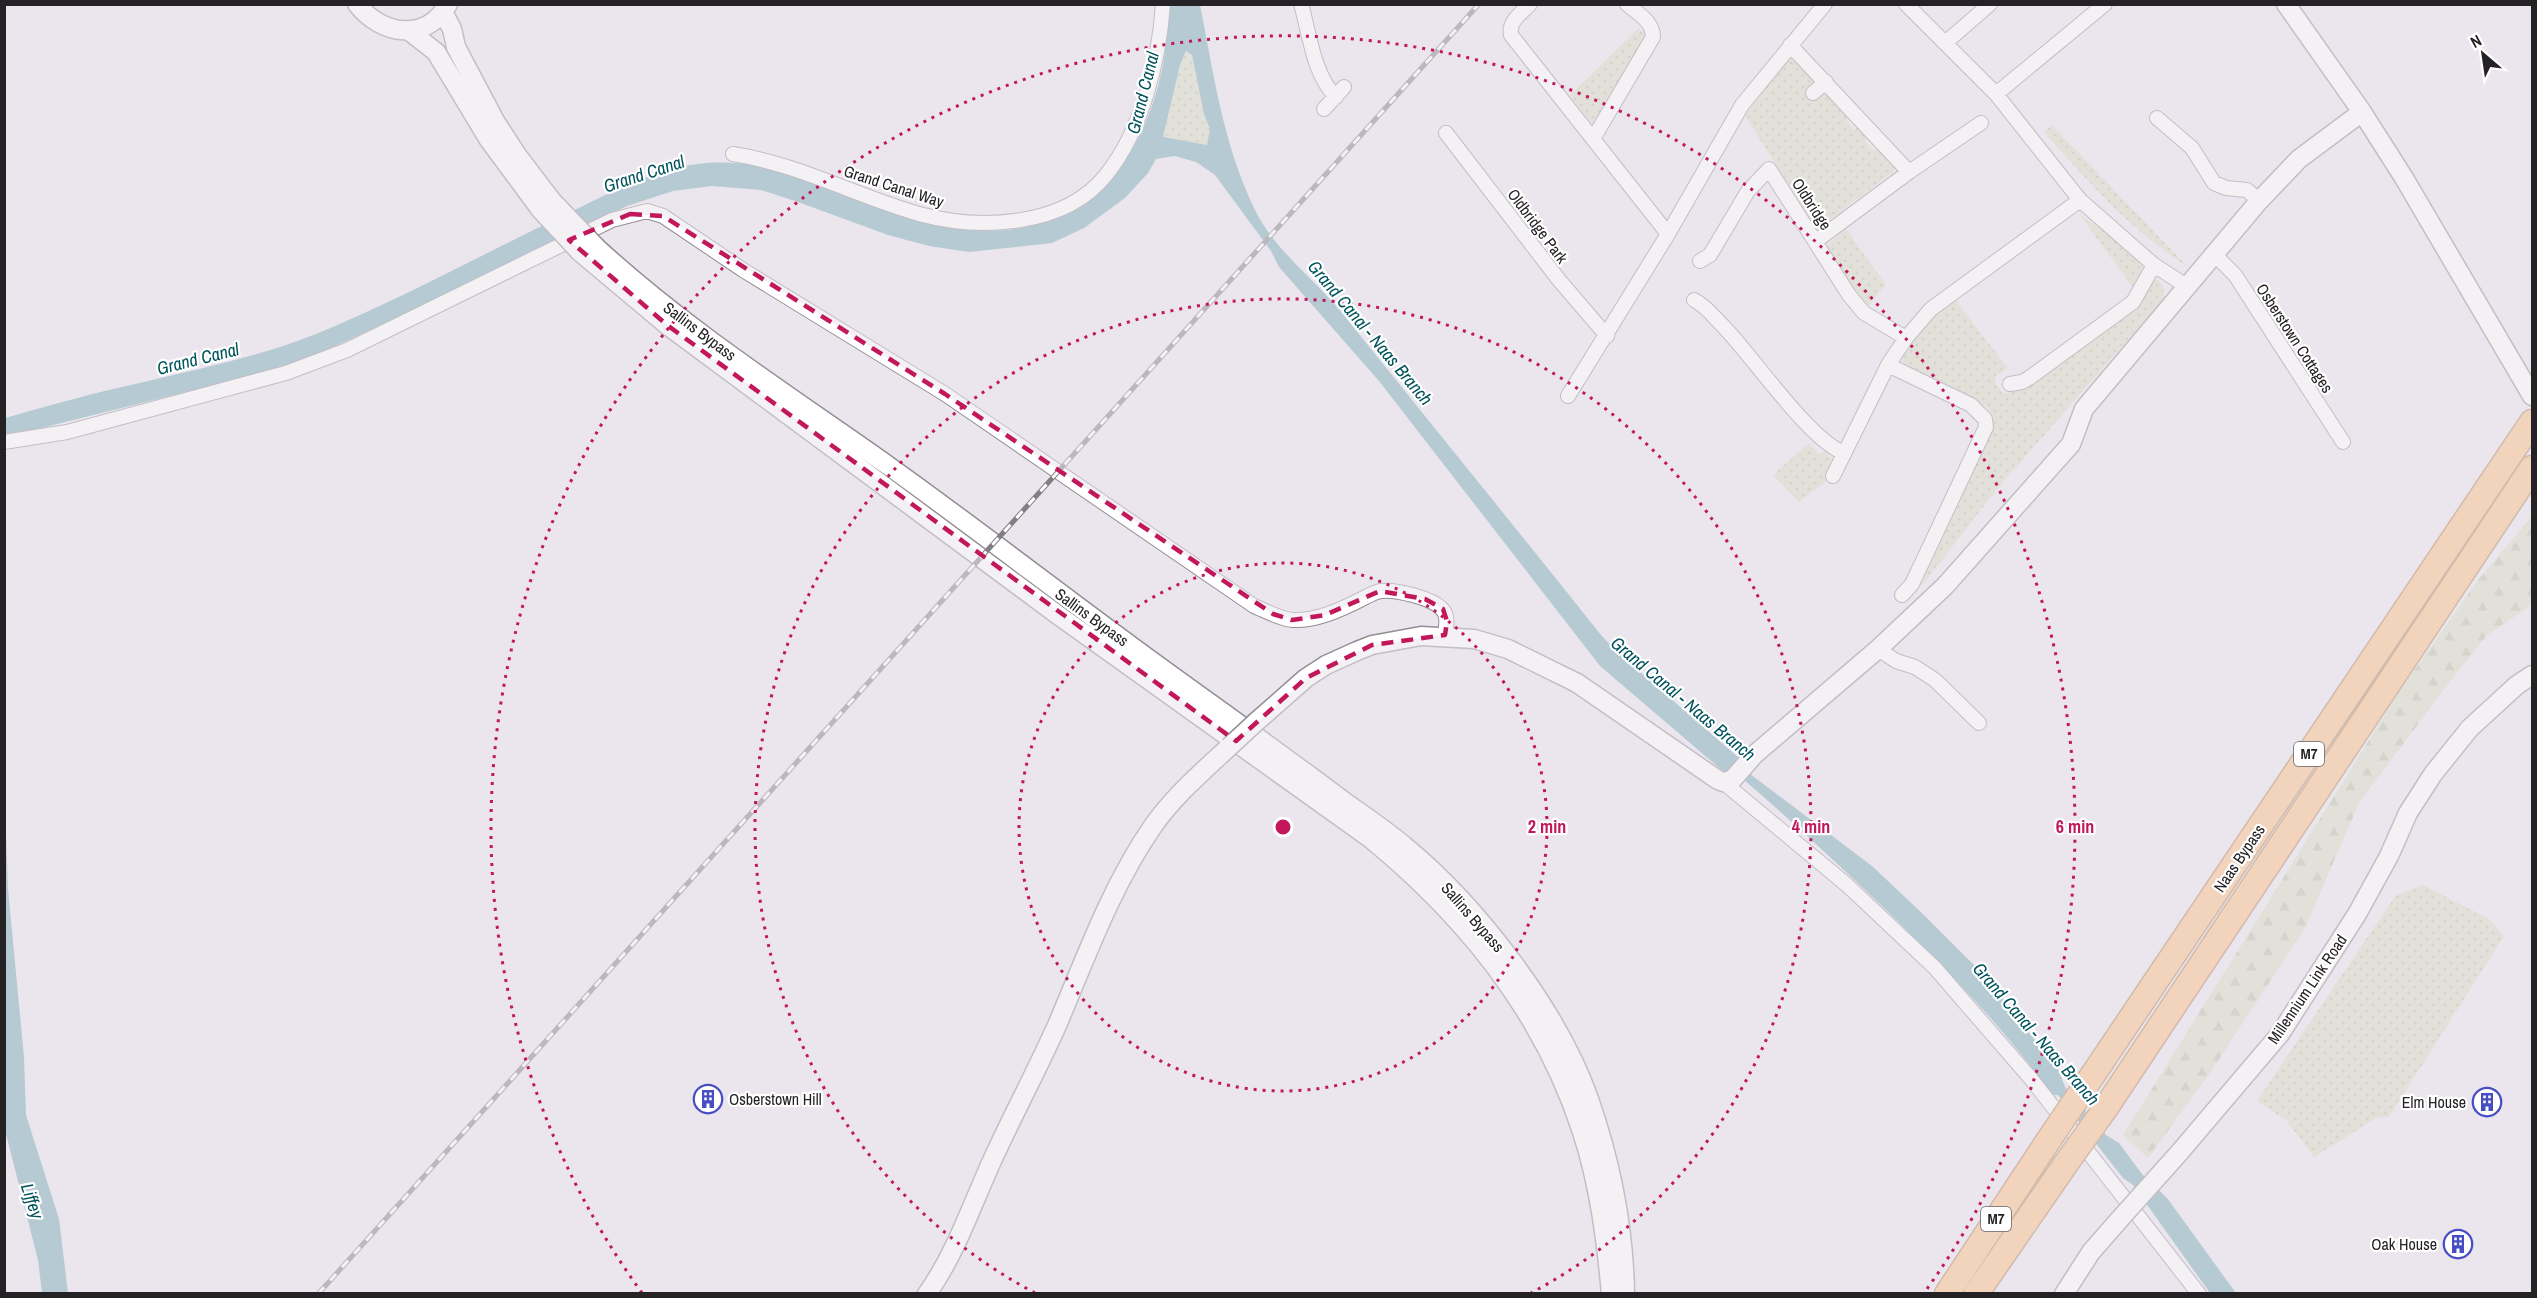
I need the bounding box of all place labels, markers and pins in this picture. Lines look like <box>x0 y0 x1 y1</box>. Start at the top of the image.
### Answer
centre of rings <box>1273 817 1293 837</box>
building icon: Osberstown Hill <box>692 1083 724 1115</box>
building icon: Elm House <box>2471 1086 2503 1118</box>
place label: Osberstown Hill <box>729 1088 822 1110</box>
place label: Elm House <box>2402 1091 2466 1113</box>
building icon: Oak House <box>2442 1228 2474 1260</box>
place label: Oak House <box>2371 1233 2437 1255</box>

